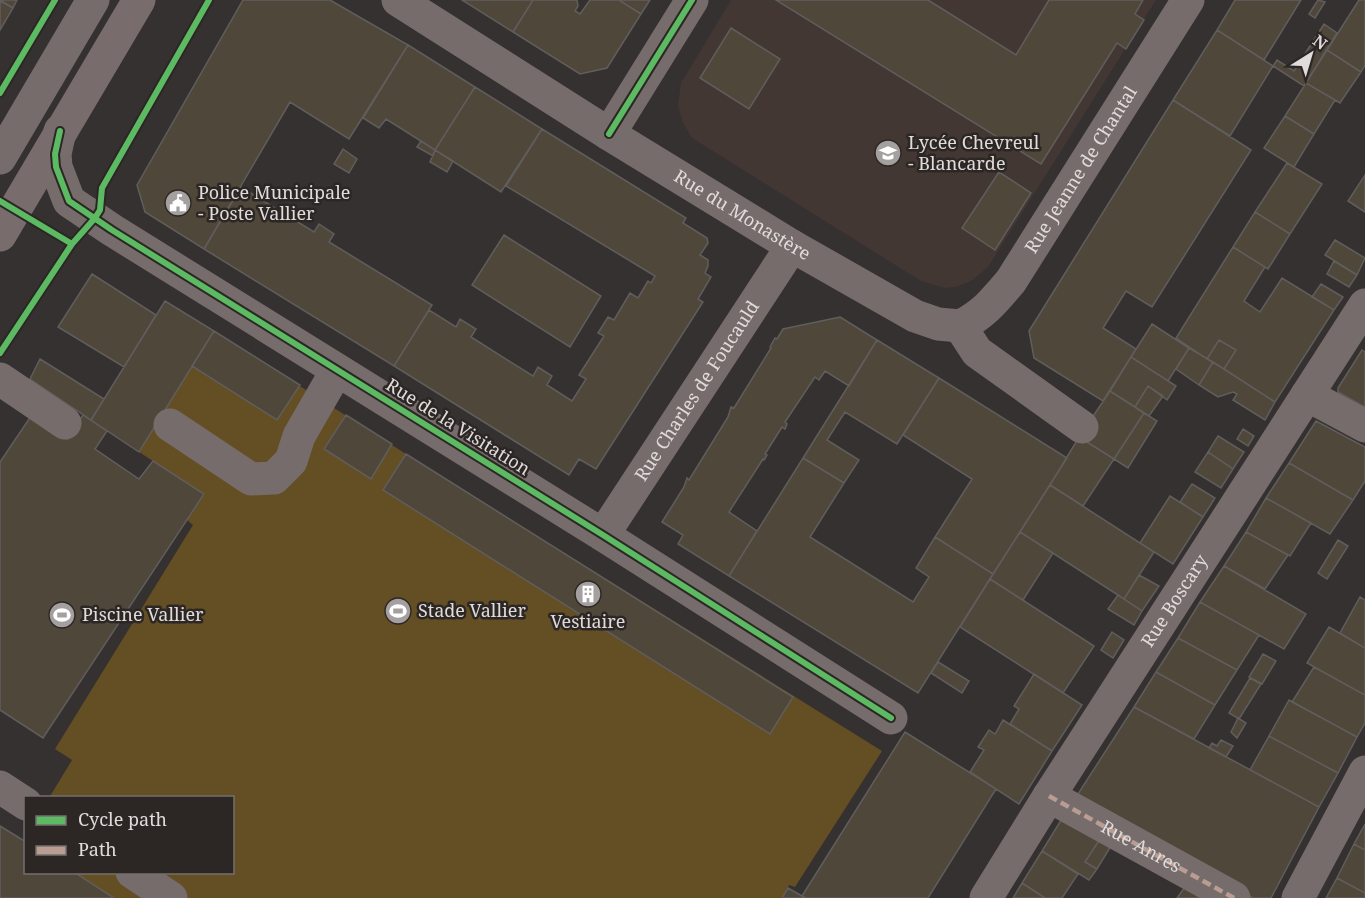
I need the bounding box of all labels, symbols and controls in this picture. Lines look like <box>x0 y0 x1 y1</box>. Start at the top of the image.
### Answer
north arrow <box>1281 24 1341 84</box>
text: N <box>1308 29 1332 55</box>
street label: Rue Jeanne de Chantal <box>1019 81 1142 257</box>
place label: Lycée Chevreul - Blancarde <box>908 130 1040 175</box>
school or university icon: Lycée Chevreul - Blancarde <box>873 138 903 168</box>
street label: Rue du Monastère <box>670 164 815 265</box>
place label: Police Municipale - Poste Vallier <box>198 180 350 225</box>
public building icon: Police Municipale - Poste Vallier <box>163 188 193 218</box>
street label: Rue Charles de Foucauld <box>629 296 764 485</box>
street label: Rue de la Visitation <box>382 372 535 480</box>
street label: Rue Boscary <box>1135 549 1213 651</box>
building icon: Vestiaire <box>573 579 603 609</box>
sports icon: Stade Vallier <box>383 596 413 626</box>
place label: Stade Vallier <box>418 598 526 622</box>
sports icon: Piscine Vallier <box>47 600 77 630</box>
place label: Piscine Vallier <box>82 602 204 626</box>
place label: Vestiaire <box>551 609 625 633</box>
legend <box>24 796 234 874</box>
text: Cycle path <box>78 807 167 831</box>
street label: Rue Anres <box>1097 814 1186 878</box>
text: Path <box>78 837 117 861</box>

